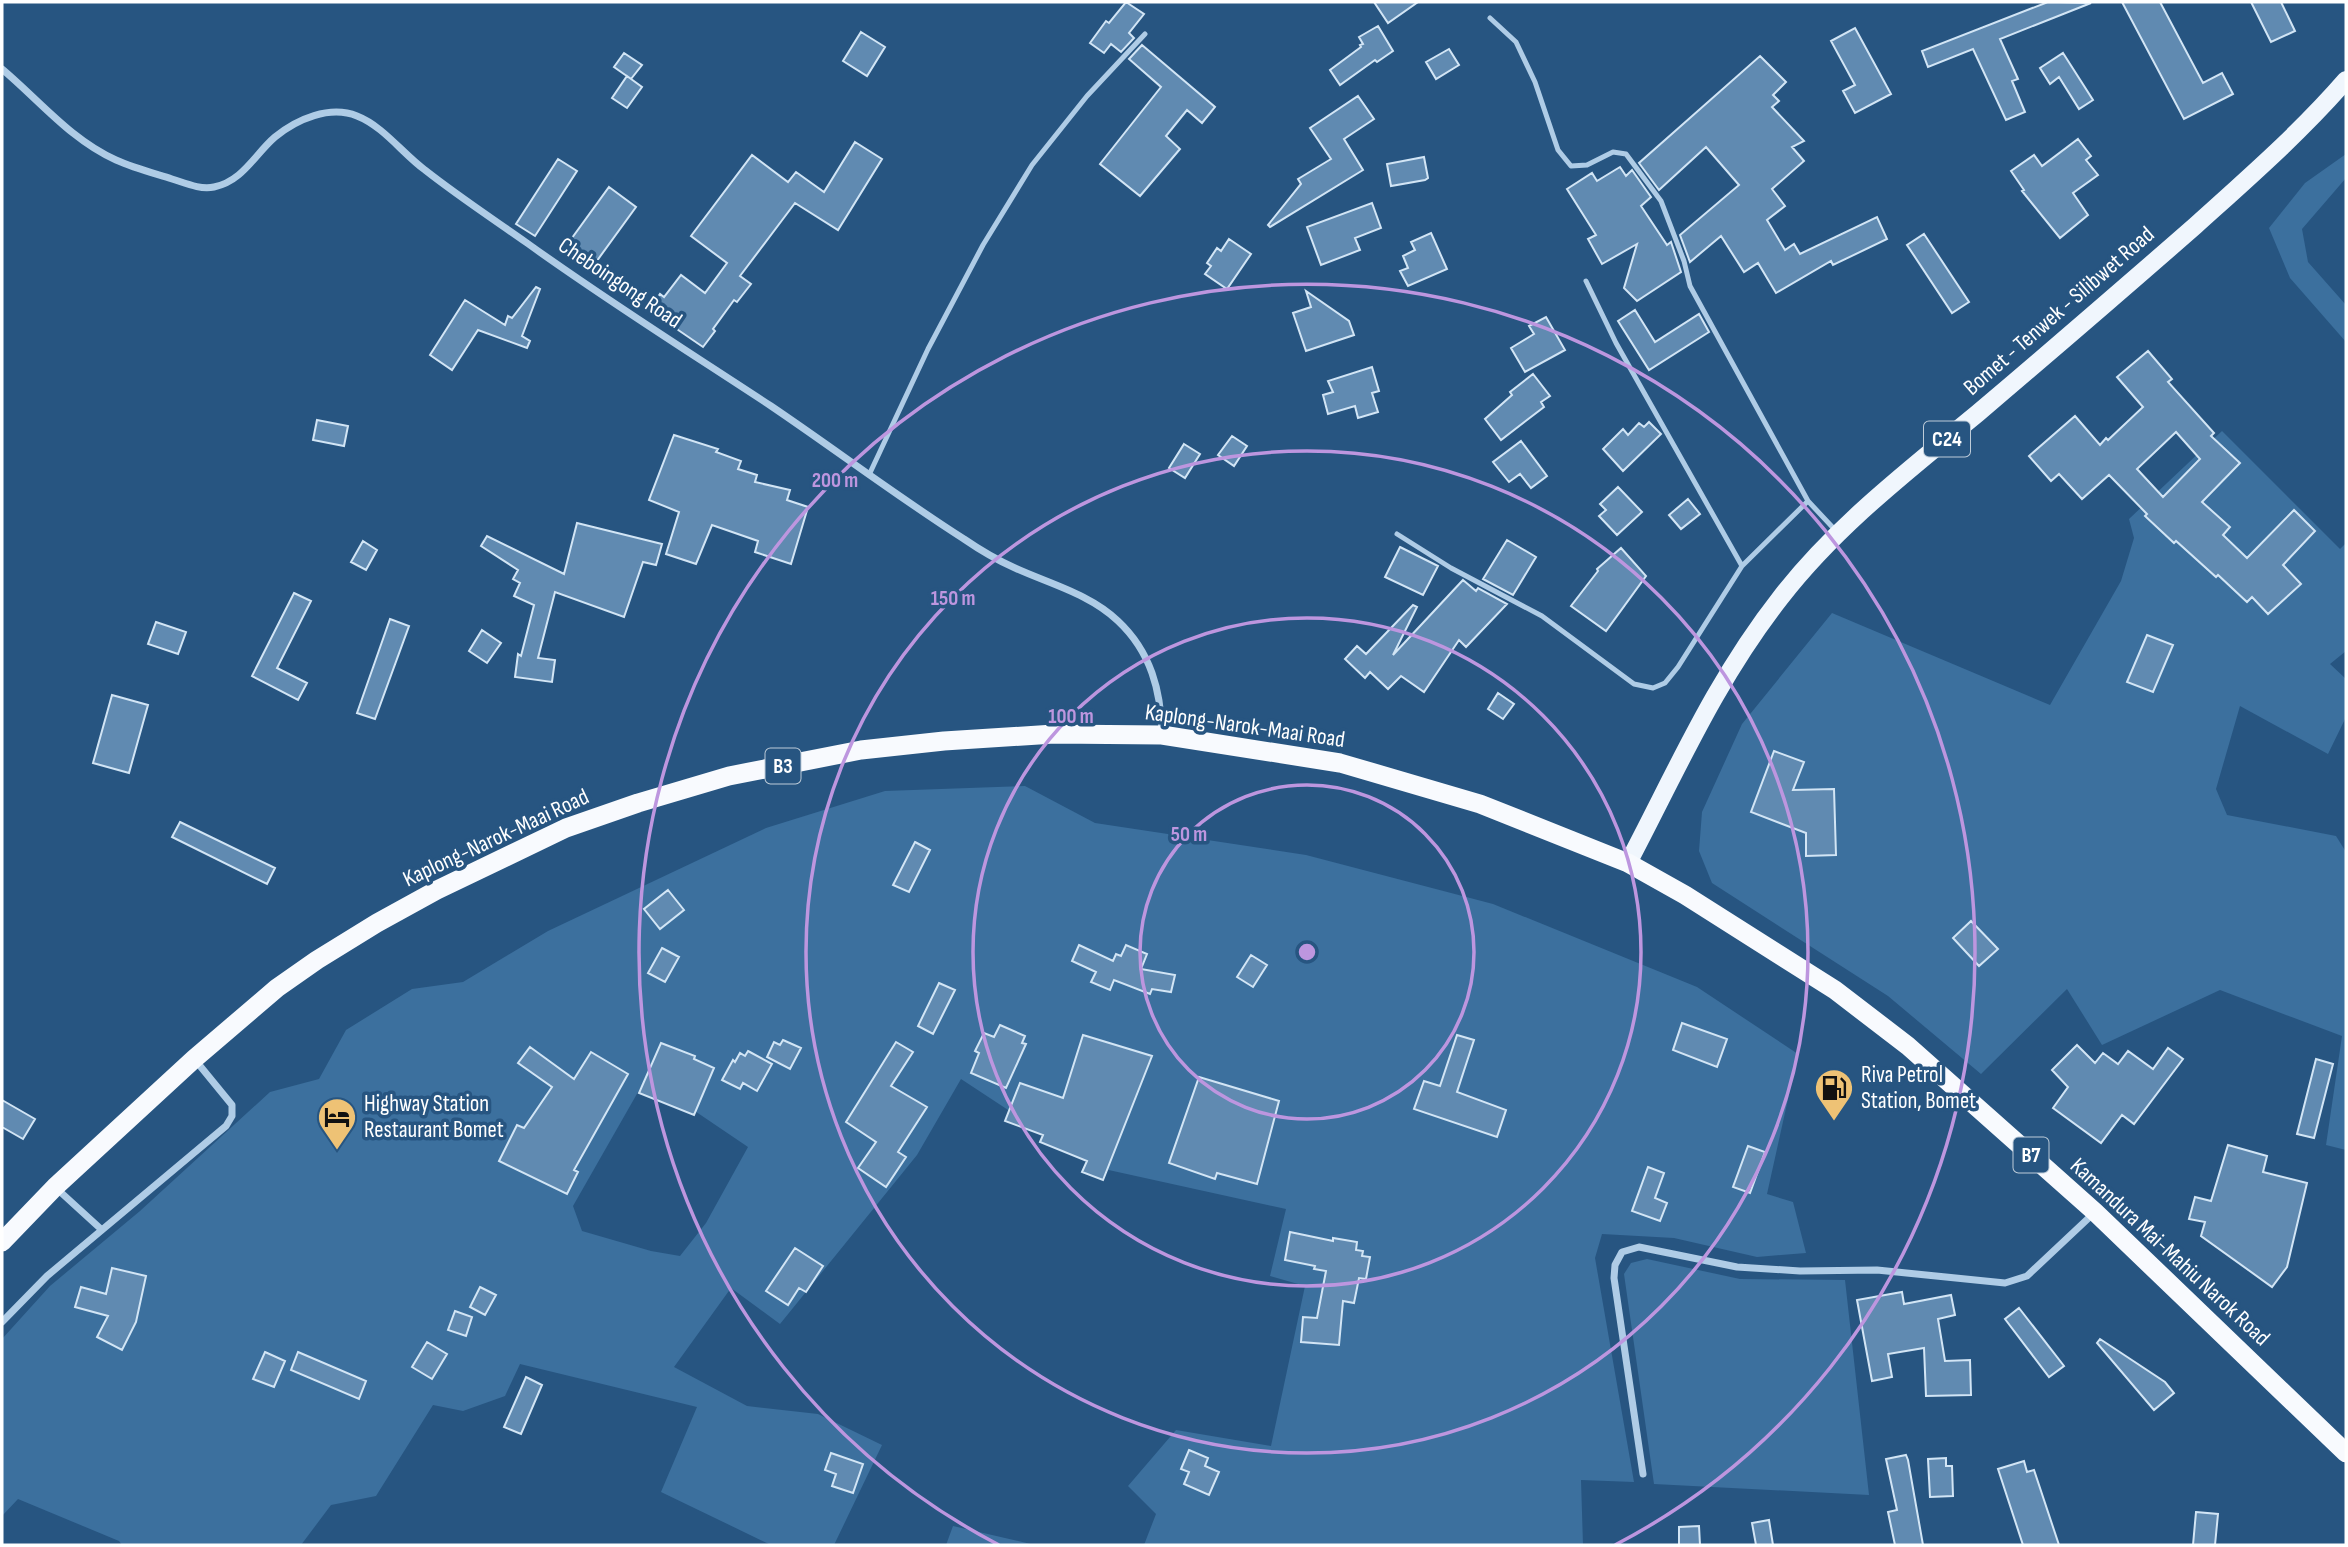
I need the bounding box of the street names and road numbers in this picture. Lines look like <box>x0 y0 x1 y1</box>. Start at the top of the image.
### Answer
street label: Bomet - Tenwek - Silibwet Road <box>1958 221 2160 401</box>
street label: Cheboingong Road <box>553 231 687 335</box>
road number: C24 <box>1924 422 1970 457</box>
street label: Kaplong-Narok-Maai Road <box>1143 698 1347 754</box>
road number: B3 <box>766 748 800 784</box>
street label: Kaplong-Narok-Maai Road <box>399 783 593 893</box>
road number: B7 <box>2014 1138 2048 1172</box>
street label: Kamandura Mai-Mahiu Narok Road <box>2064 1152 2276 1352</box>

